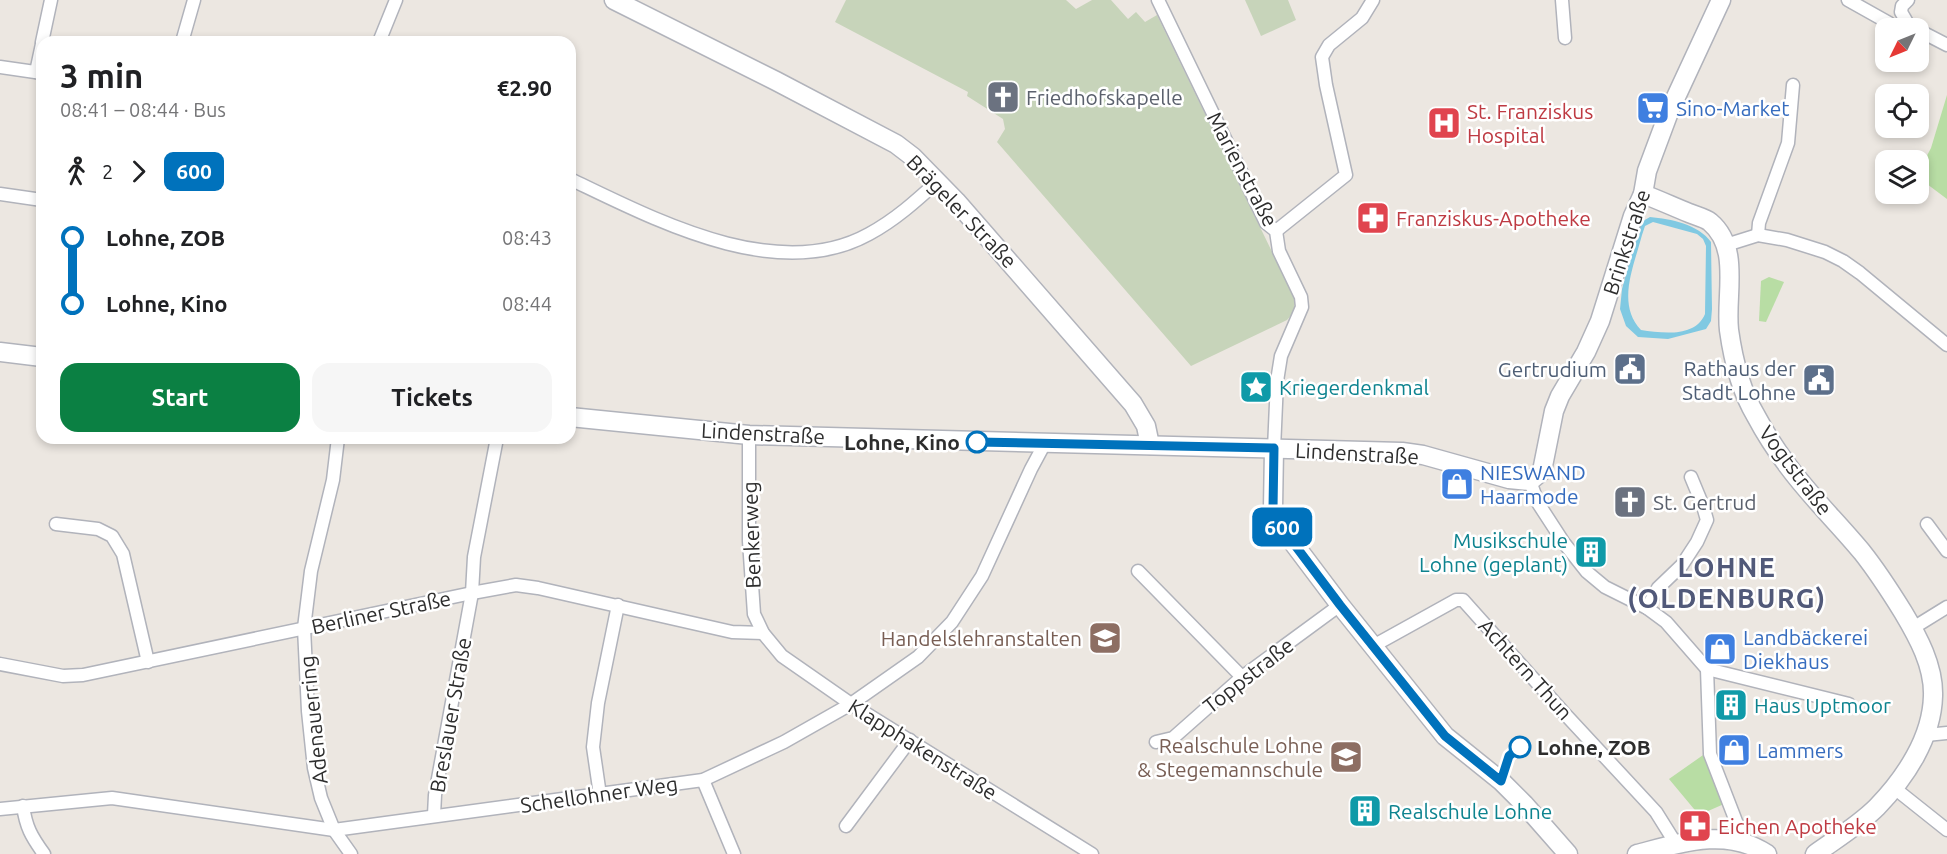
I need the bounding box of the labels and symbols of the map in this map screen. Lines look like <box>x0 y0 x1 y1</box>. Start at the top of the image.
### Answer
north arrow <box>1875 18 1929 72</box>
church icon: Friedhofskapelle <box>985 79 1021 115</box>
place label: Friedhofskapelle <box>1026 85 1183 109</box>
supermarket icon: Sino-Market <box>1635 90 1671 126</box>
place label: Sino-Market <box>1676 96 1790 120</box>
place label: St. Franziskus Hospital <box>1467 99 1593 147</box>
hospital icon: St. Franziskus Hospital <box>1426 105 1462 141</box>
street label: Marienstraße <box>1203 108 1283 230</box>
street label: Brägeler Straße <box>902 149 1022 273</box>
street label: Brinkstraße <box>1598 186 1654 298</box>
pharmacy icon: Franziskus-Apotheke <box>1355 200 1391 236</box>
place label: Franziskus-Apotheke <box>1396 206 1591 230</box>
public building icon: Gertrudium <box>1612 351 1648 387</box>
place label: Rathaus der Stadt Lohne <box>1682 356 1796 404</box>
place label: Gertrudium <box>1498 357 1607 381</box>
public building icon: Rathaus der Stadt Lohne <box>1801 362 1837 398</box>
place icon: Kriegerdenkmal <box>1238 369 1274 405</box>
place label: Kriegerdenkmal <box>1279 375 1429 399</box>
street label: Lindenstraße <box>700 418 826 448</box>
street label: Vogtstraße <box>1755 421 1837 519</box>
place label: Lohne, Kino <box>844 430 960 454</box>
marker: Lohne, Kino <box>966 431 988 453</box>
street label: Lindenstraße <box>1294 438 1420 468</box>
place label: NIESWAND Haarmode <box>1480 460 1586 508</box>
shop icon: NIESWAND Haarmode <box>1439 466 1475 502</box>
street label: Benkerweg <box>737 481 765 589</box>
church icon: St. Gertrud <box>1612 484 1648 520</box>
place label: St. Gertrud <box>1653 490 1756 514</box>
line badge: 600 <box>1248 508 1316 546</box>
place label: Musikschule Lohne (geplant) <box>1419 528 1568 576</box>
building icon: Musikschule Lohne (geplant) <box>1573 534 1609 570</box>
district label: LOHNE (OLDENBURG) <box>1627 552 1827 614</box>
street label: Berliner Straße <box>309 585 453 639</box>
street label: Achtern Thun <box>1474 614 1578 724</box>
school or university icon: Handelslehranstalten <box>1087 620 1123 656</box>
place label: Landbäckerei Diekhaus <box>1743 625 1868 673</box>
place label: Handelslehranstalten <box>881 626 1082 650</box>
shop icon: Landbäckerei Diekhaus <box>1702 631 1738 667</box>
street label: Toppstraße <box>1198 632 1298 718</box>
street label: Breslauer Straße <box>425 636 475 794</box>
street label: Adenauerring <box>294 655 332 785</box>
building icon: Haus Uptmoor <box>1713 687 1749 723</box>
place label: Haus Uptmoor <box>1754 693 1891 717</box>
street label: Klapphakenstraße <box>844 694 1002 804</box>
shop icon: Lammers <box>1716 732 1752 768</box>
place label: Realschule Lohne & Stegemannschule <box>1137 733 1323 781</box>
place label: Lohne, ZOB <box>1537 735 1651 759</box>
marker: Lohne, ZOB <box>1509 736 1531 758</box>
place label: Lammers <box>1757 738 1843 762</box>
school or university icon: Realschule Lohne & Stegemannschule <box>1328 739 1364 775</box>
street label: Schellohner Weg <box>519 771 679 817</box>
building icon: Realschule Lohne <box>1347 793 1383 829</box>
place label: Realschule Lohne <box>1388 799 1552 823</box>
pharmacy icon: Eichen Apotheke <box>1677 808 1713 844</box>
place label: Eichen Apotheke <box>1718 814 1877 838</box>

